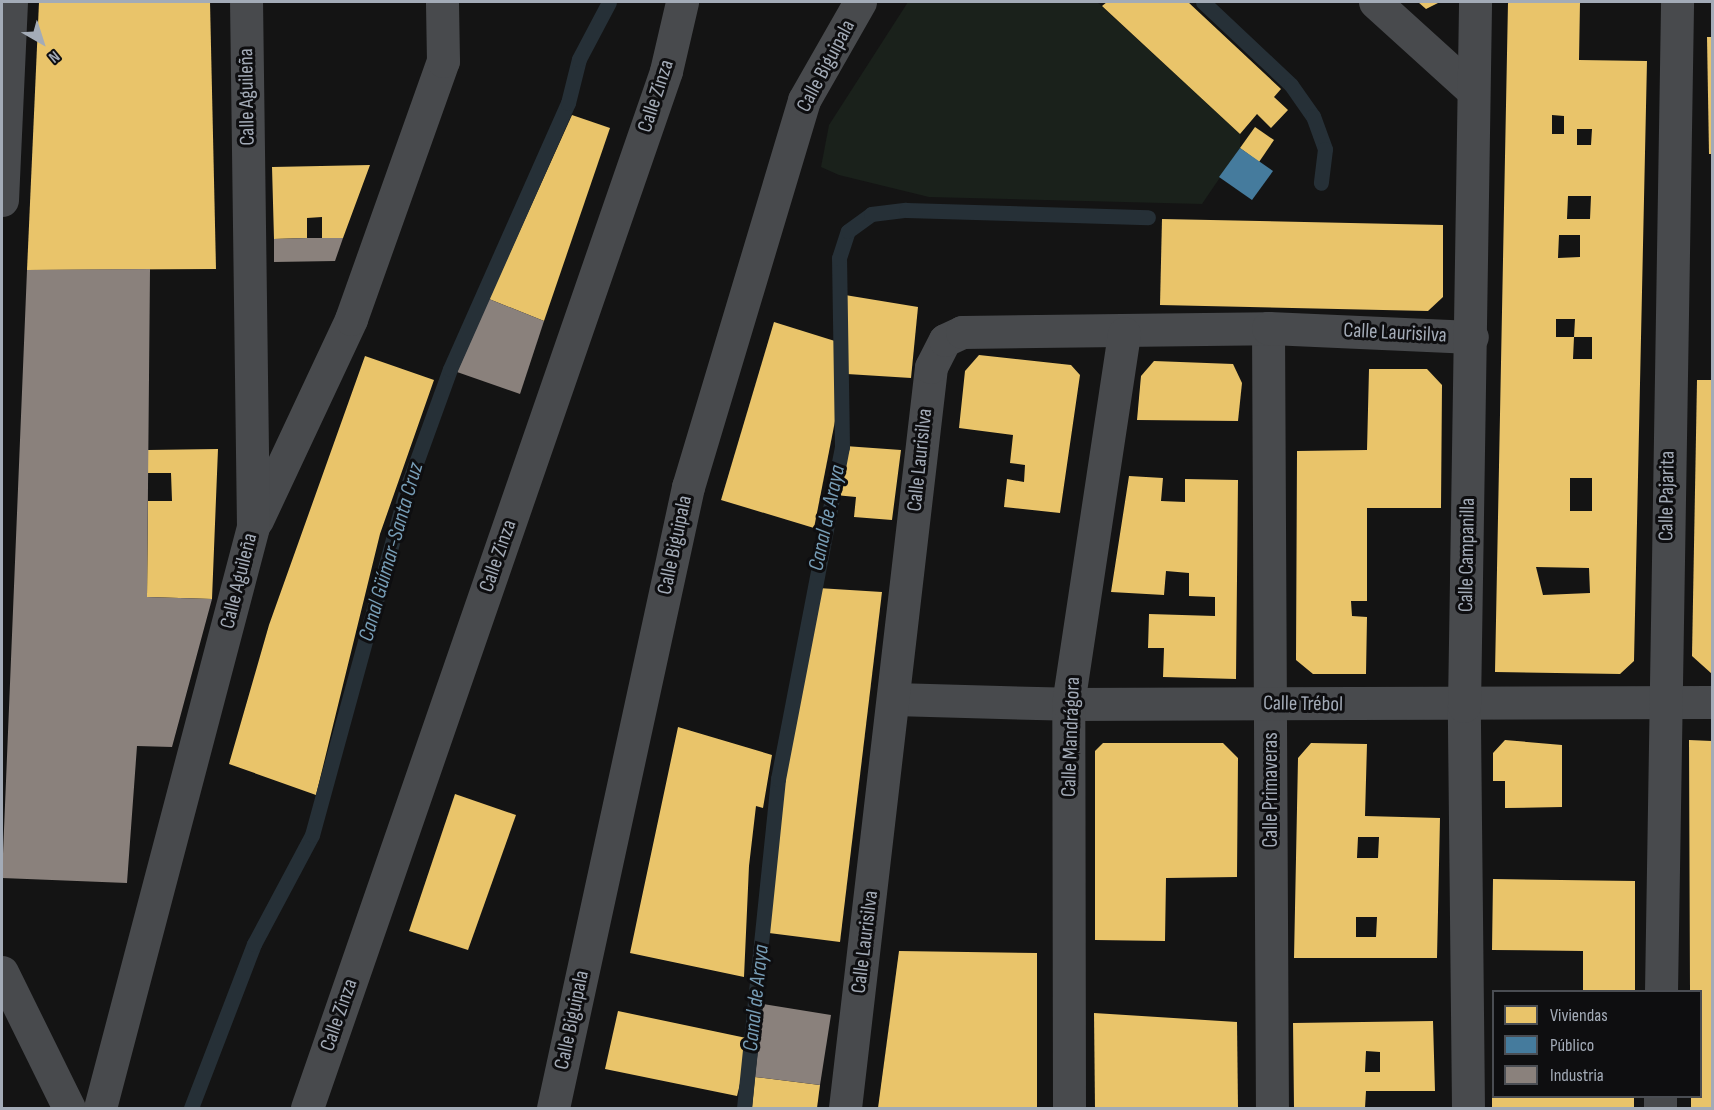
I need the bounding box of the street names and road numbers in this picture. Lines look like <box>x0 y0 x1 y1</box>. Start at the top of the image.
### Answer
street label: Calle Biguipala <box>791 16 861 116</box>
street label: Calle Aguileña <box>234 48 260 146</box>
street label: Calle Zinza <box>632 57 680 135</box>
street label: Calle Laurisilva <box>1343 318 1447 348</box>
street label: Calle Laurisilva <box>902 407 938 513</box>
street label: Calle Pajarita <box>1654 451 1680 541</box>
street label: Calle Biguipala <box>652 493 698 597</box>
street label: Calle Campanilla <box>1453 498 1481 612</box>
street label: Calle Zinza <box>474 517 522 595</box>
street label: Calle Aguileña <box>215 531 263 631</box>
street label: Calle Mandrágora <box>1056 676 1086 798</box>
street label: Calle Trébol <box>1263 691 1343 717</box>
street label: Calle Primaveras <box>1258 732 1284 848</box>
street label: Calle Laurisilva <box>846 889 884 995</box>
street label: Calle Biguipala <box>549 968 595 1072</box>
street label: Calle Zinza <box>315 976 363 1054</box>

